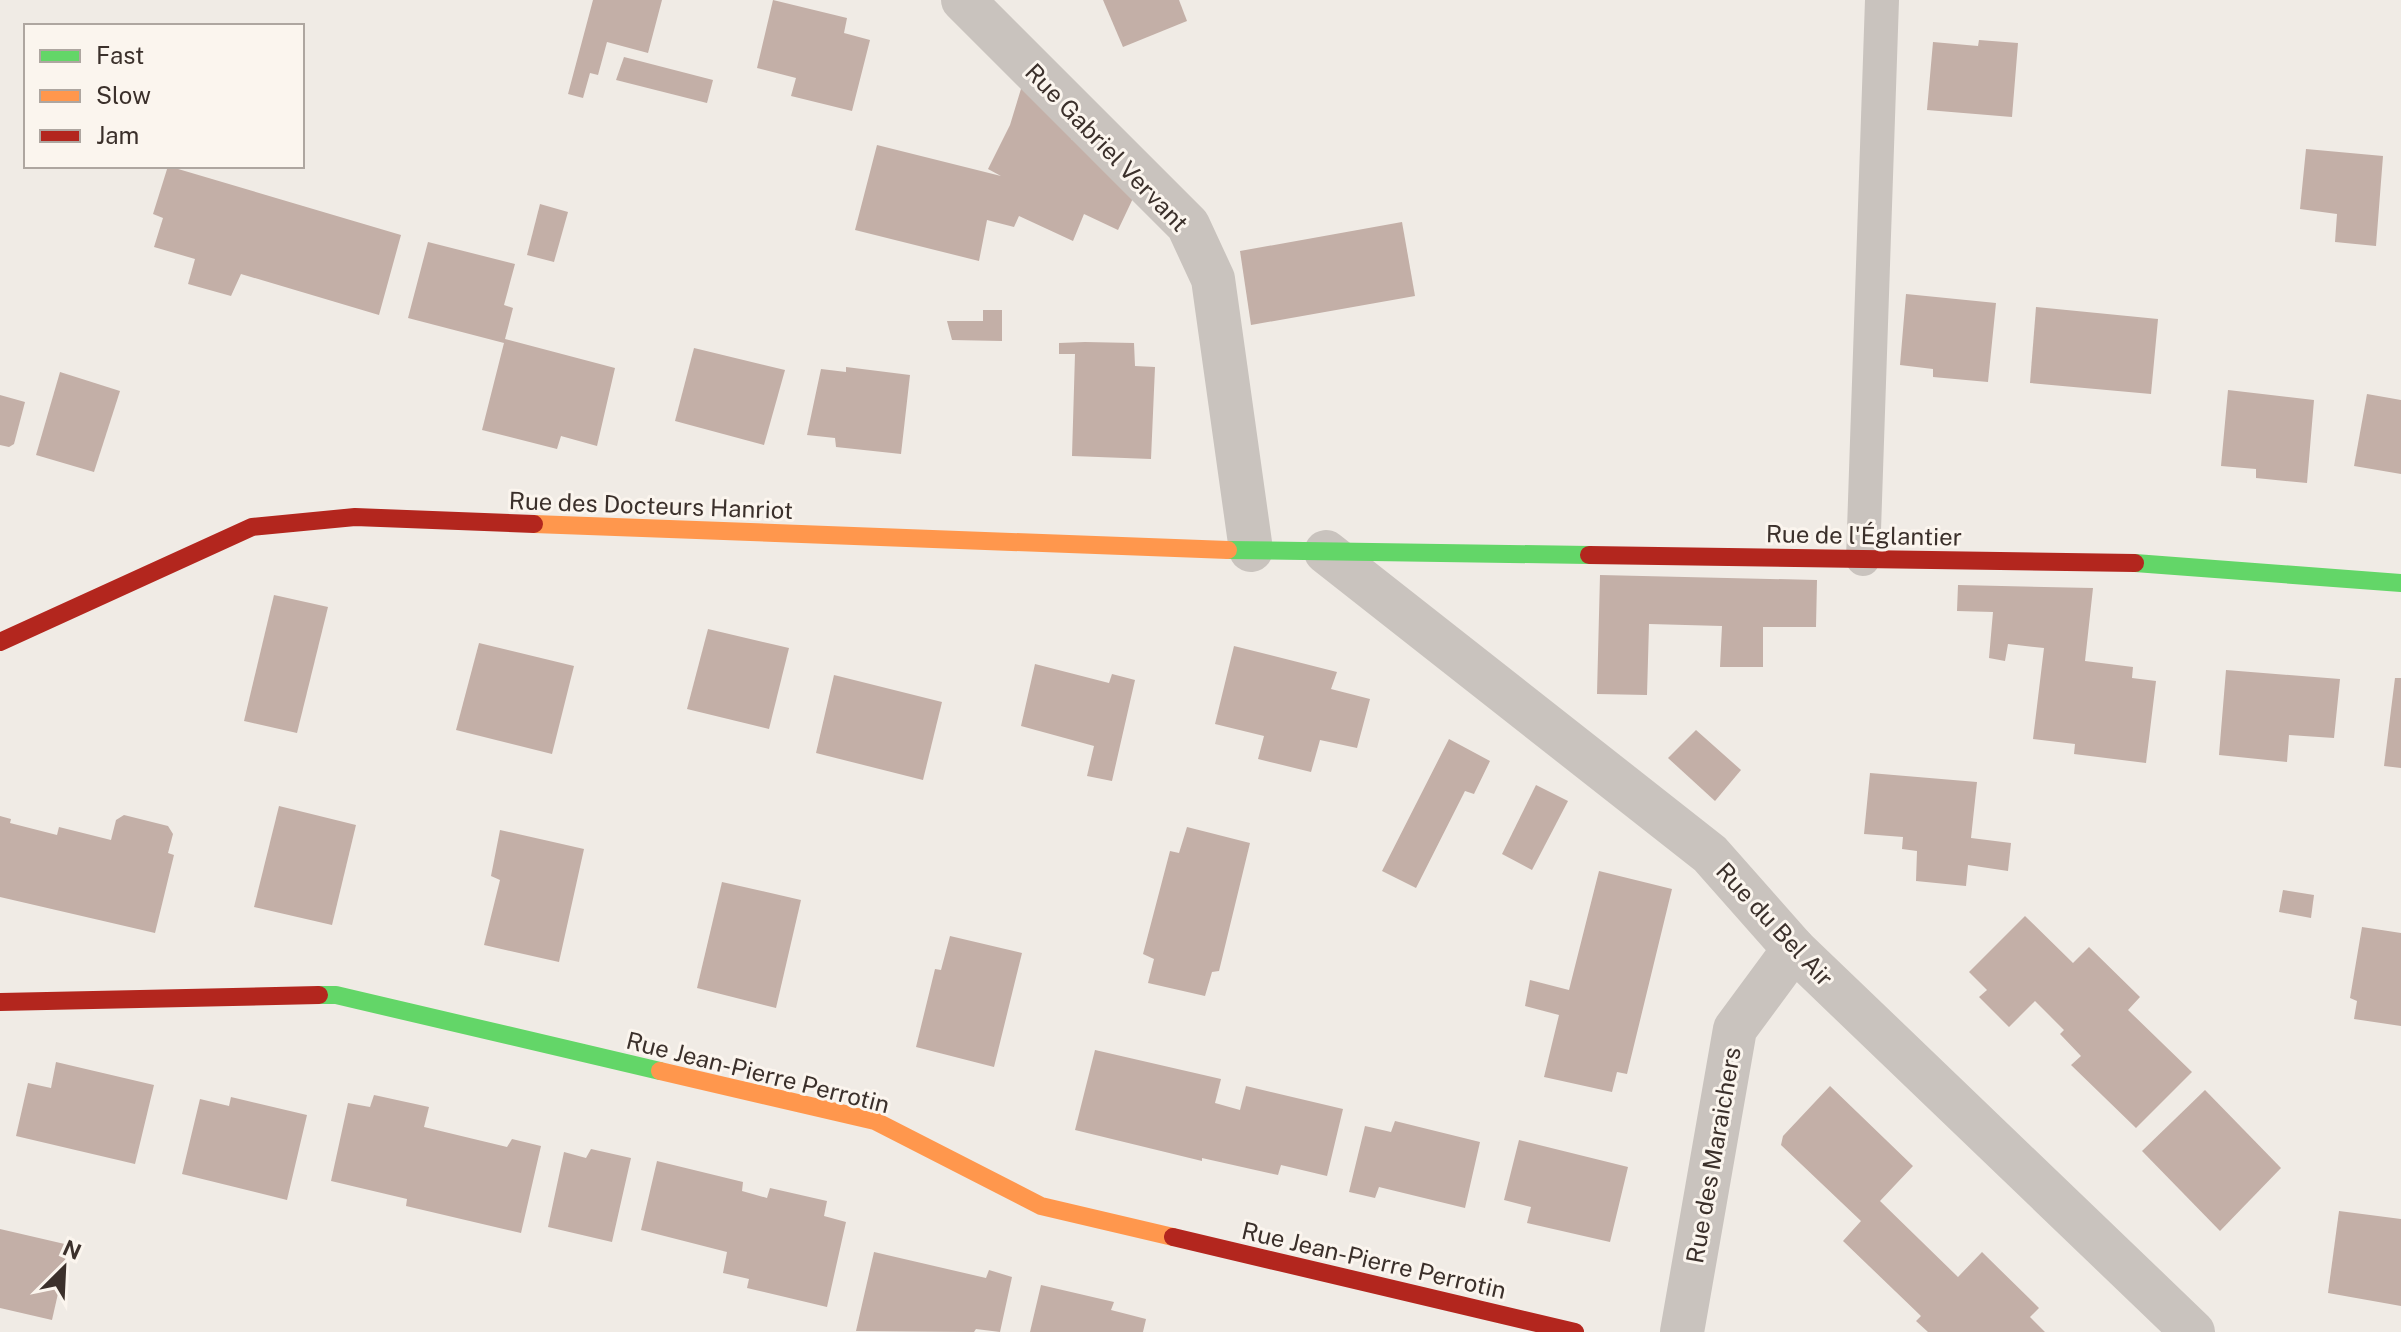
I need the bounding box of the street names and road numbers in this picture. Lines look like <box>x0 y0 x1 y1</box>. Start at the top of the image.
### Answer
street label: Rue Gabriel Vervant <box>1020 57 1194 237</box>
street label: Rue des Docteurs Hanriot <box>508 486 794 524</box>
street label: Rue de l'Églantier <box>1766 519 1962 551</box>
street label: Rue du Bel Air <box>1711 857 1839 991</box>
street label: Rue Jean-Pierre Perrotin <box>623 1026 893 1118</box>
street label: Rue des Maraichers <box>1680 1045 1746 1265</box>
street label: Rue Jean-Pierre Perrotin <box>1239 1216 1509 1304</box>

